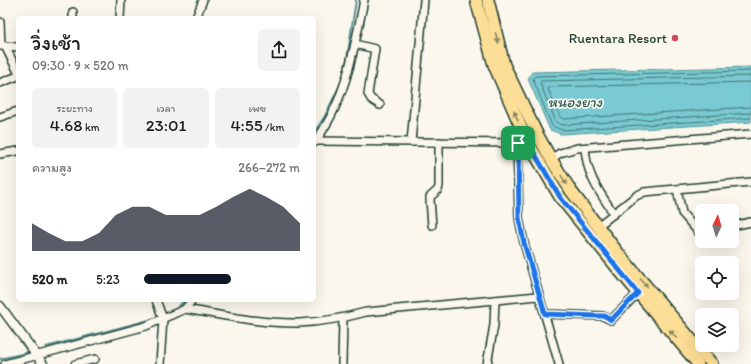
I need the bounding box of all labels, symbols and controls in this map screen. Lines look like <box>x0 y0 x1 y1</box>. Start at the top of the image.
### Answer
text: วิ่งเช้า <box>32 29 81 56</box>
button: share <box>258 29 300 71</box>
place label: Ruentara Resort <box>569 30 667 47</box>
one-way arrow <box>494 32 500 44</box>
marker: Ruentara Resort <box>670 33 680 43</box>
text: 09:30 · 9 × 520 m <box>32 58 129 73</box>
water label: หนองยาง <box>548 93 603 111</box>
text: ระยะทาง <box>56 102 93 115</box>
text: เวลา <box>157 102 175 115</box>
text: เพซ <box>248 102 266 115</box>
one-way arrow <box>513 110 519 121</box>
text: 4.68 <box>50 115 83 135</box>
text: 23:01 <box>146 115 186 135</box>
text: 4:55 <box>230 115 263 135</box>
text: km <box>83 121 100 134</box>
text: /km <box>263 121 284 134</box>
pin <box>501 126 535 160</box>
icon: arrive <box>507 132 529 154</box>
text: ความสูง <box>32 160 72 175</box>
text: 266–272 m <box>238 160 300 175</box>
one-way arrow <box>561 174 568 186</box>
north arrow <box>695 204 739 248</box>
map controls <box>695 204 739 352</box>
button: locate <box>695 256 739 300</box>
text: 520 m <box>32 272 68 287</box>
text: 5:23 <box>96 272 120 287</box>
one-way arrow <box>639 277 648 288</box>
button: layers <box>695 308 739 352</box>
one-way arrow <box>668 329 677 340</box>

